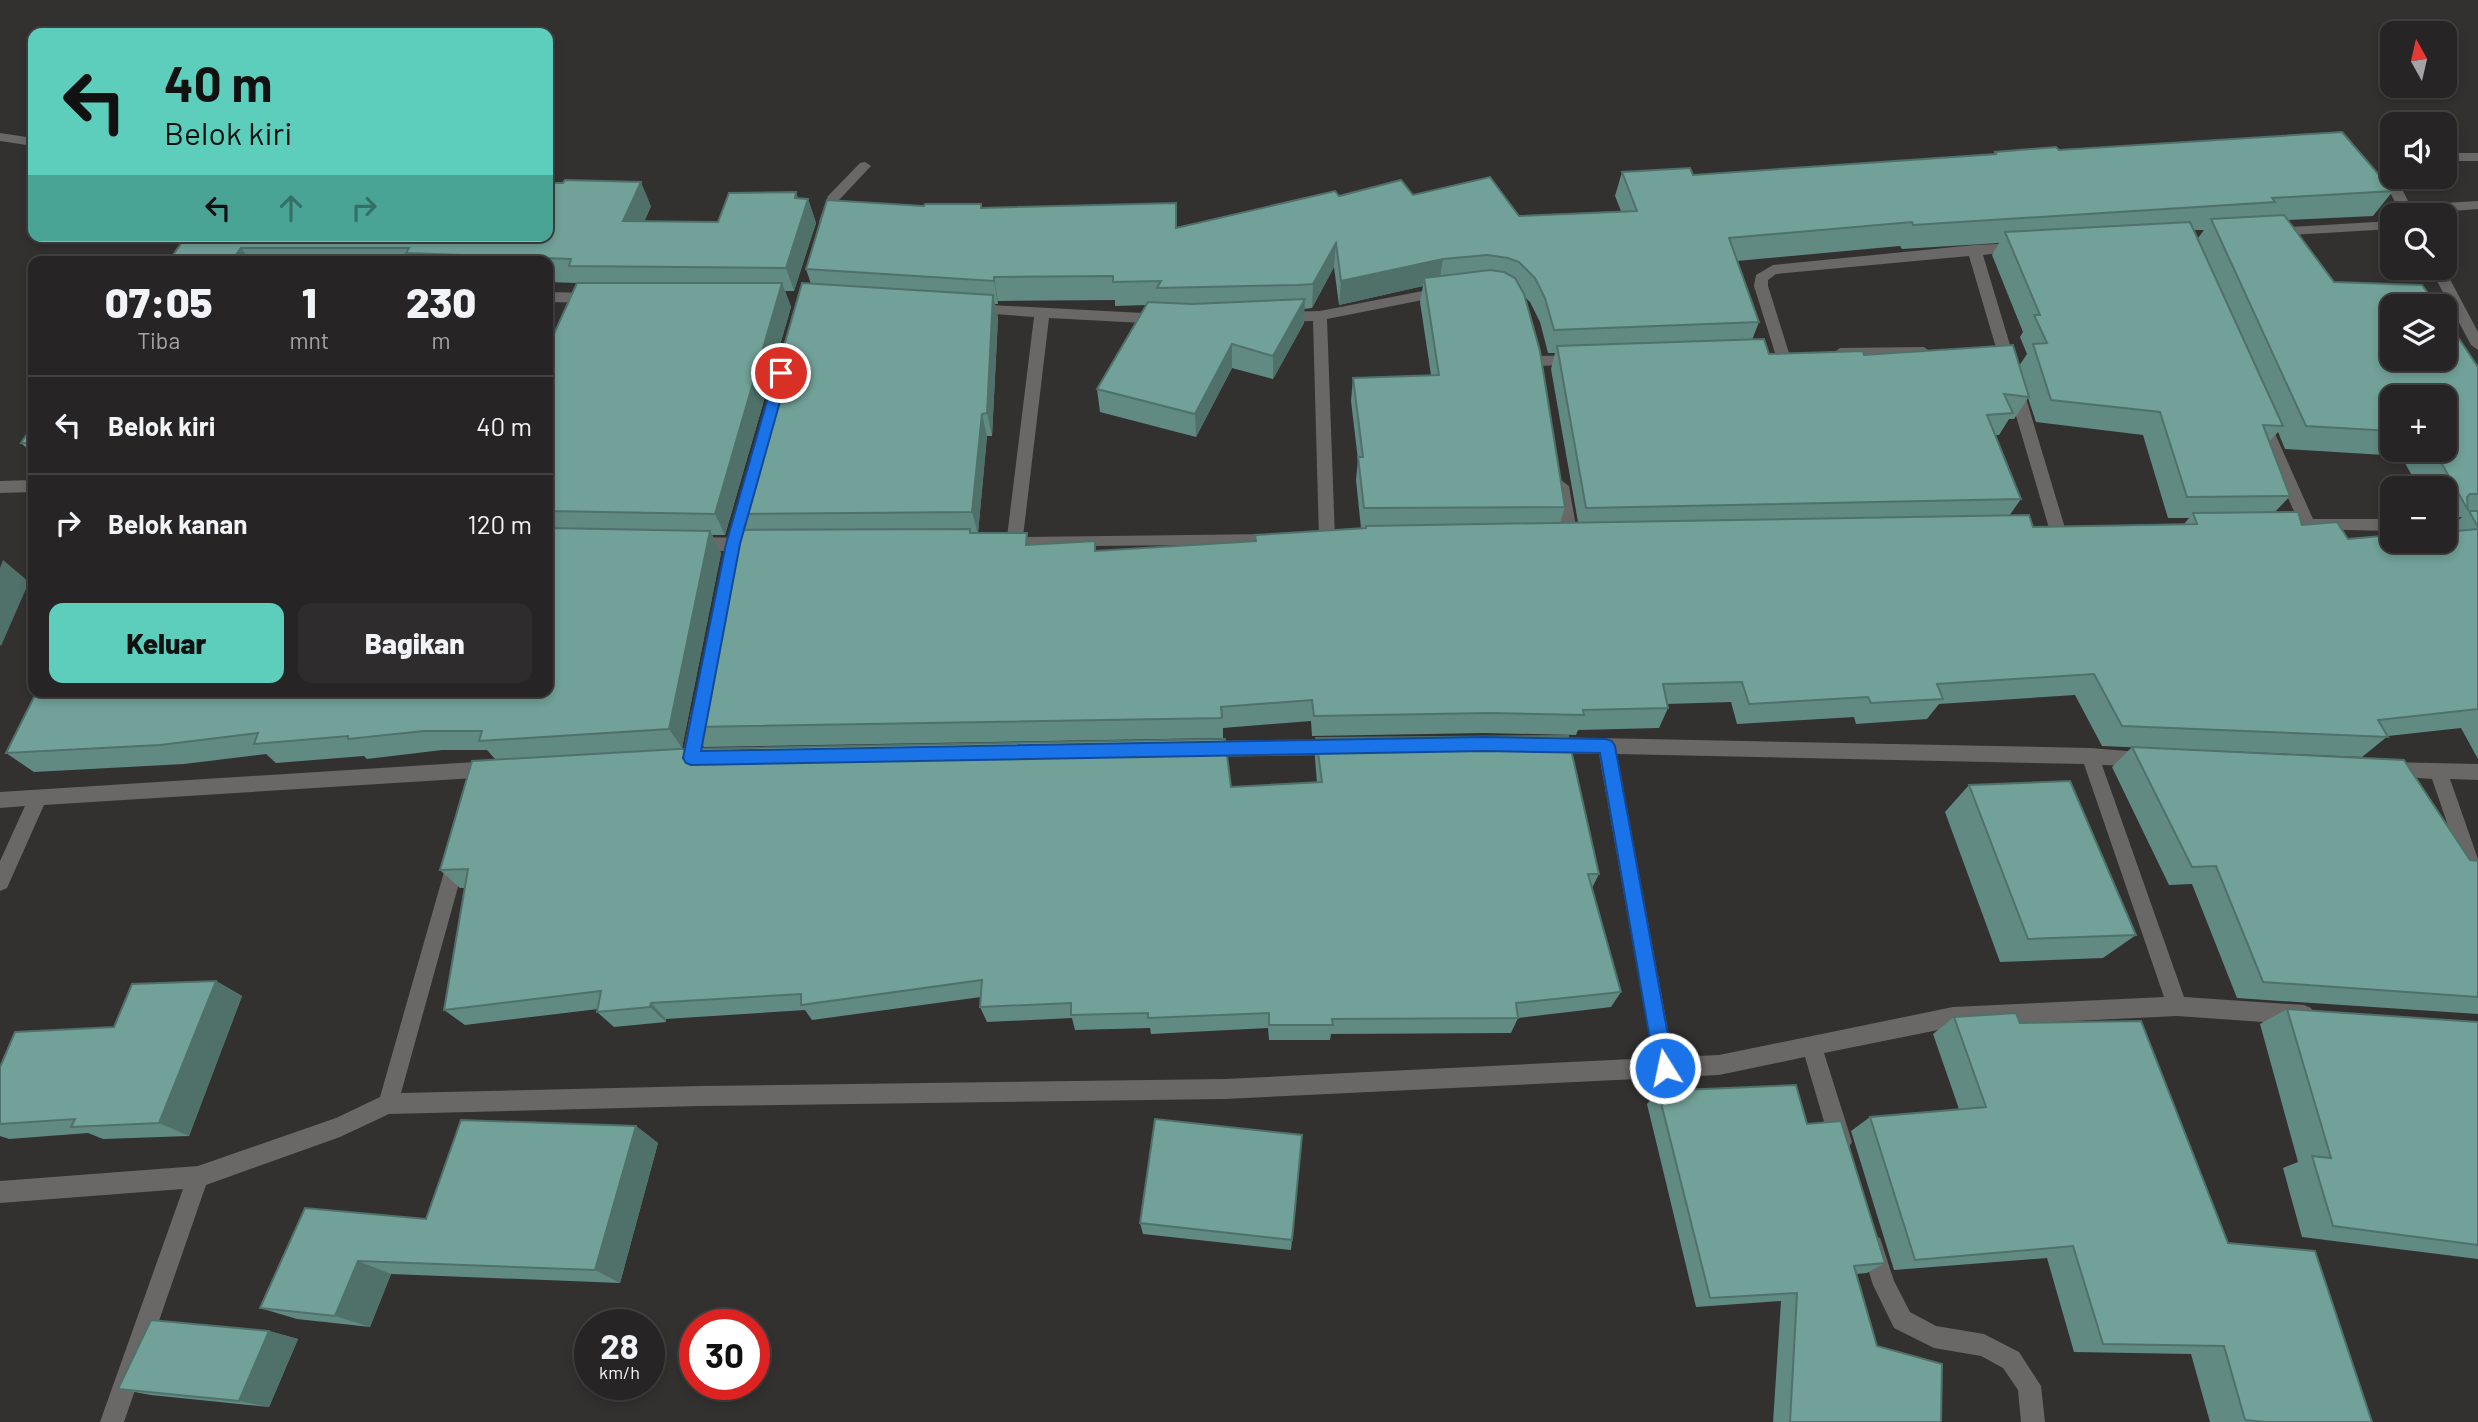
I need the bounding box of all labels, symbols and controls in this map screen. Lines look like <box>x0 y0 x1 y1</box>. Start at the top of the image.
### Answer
north arrow <box>2380 21 2457 98</box>
map controls <box>2380 21 2457 553</box>
text: 40 m <box>164 53 272 112</box>
icon: left <box>49 56 140 147</box>
button: sound <box>2380 112 2457 189</box>
text: Belok kiri <box>164 113 292 151</box>
icon: left <box>199 189 237 227</box>
icon: ahead <box>272 189 310 227</box>
icon: right <box>345 189 383 227</box>
button: search <box>2380 203 2457 280</box>
text: 07:05 <box>105 276 213 326</box>
text: 1 <box>302 276 317 326</box>
text: 230 <box>406 276 476 326</box>
button: layers <box>2380 294 2457 371</box>
text: Tiba <box>137 326 180 354</box>
text: mnt <box>289 326 329 354</box>
text: m <box>432 326 451 354</box>
pin <box>751 343 811 403</box>
icon: arrive <box>762 354 800 392</box>
button: + <box>2380 385 2457 462</box>
icon: left <box>49 406 87 444</box>
text: Belok kiri <box>108 410 215 441</box>
text: 40 m <box>476 410 532 441</box>
button: − <box>2380 476 2457 553</box>
icon: right <box>49 504 87 542</box>
text: Belok kanan <box>108 508 247 539</box>
text: 120 m <box>468 508 532 539</box>
button: Keluar <box>49 603 284 683</box>
button: Bagikan <box>298 603 532 683</box>
position arrow <box>1628 1031 1702 1105</box>
speed limit sign: 30 <box>679 1309 770 1400</box>
text: 28 <box>600 1324 639 1366</box>
text: km/h <box>599 1361 640 1383</box>

